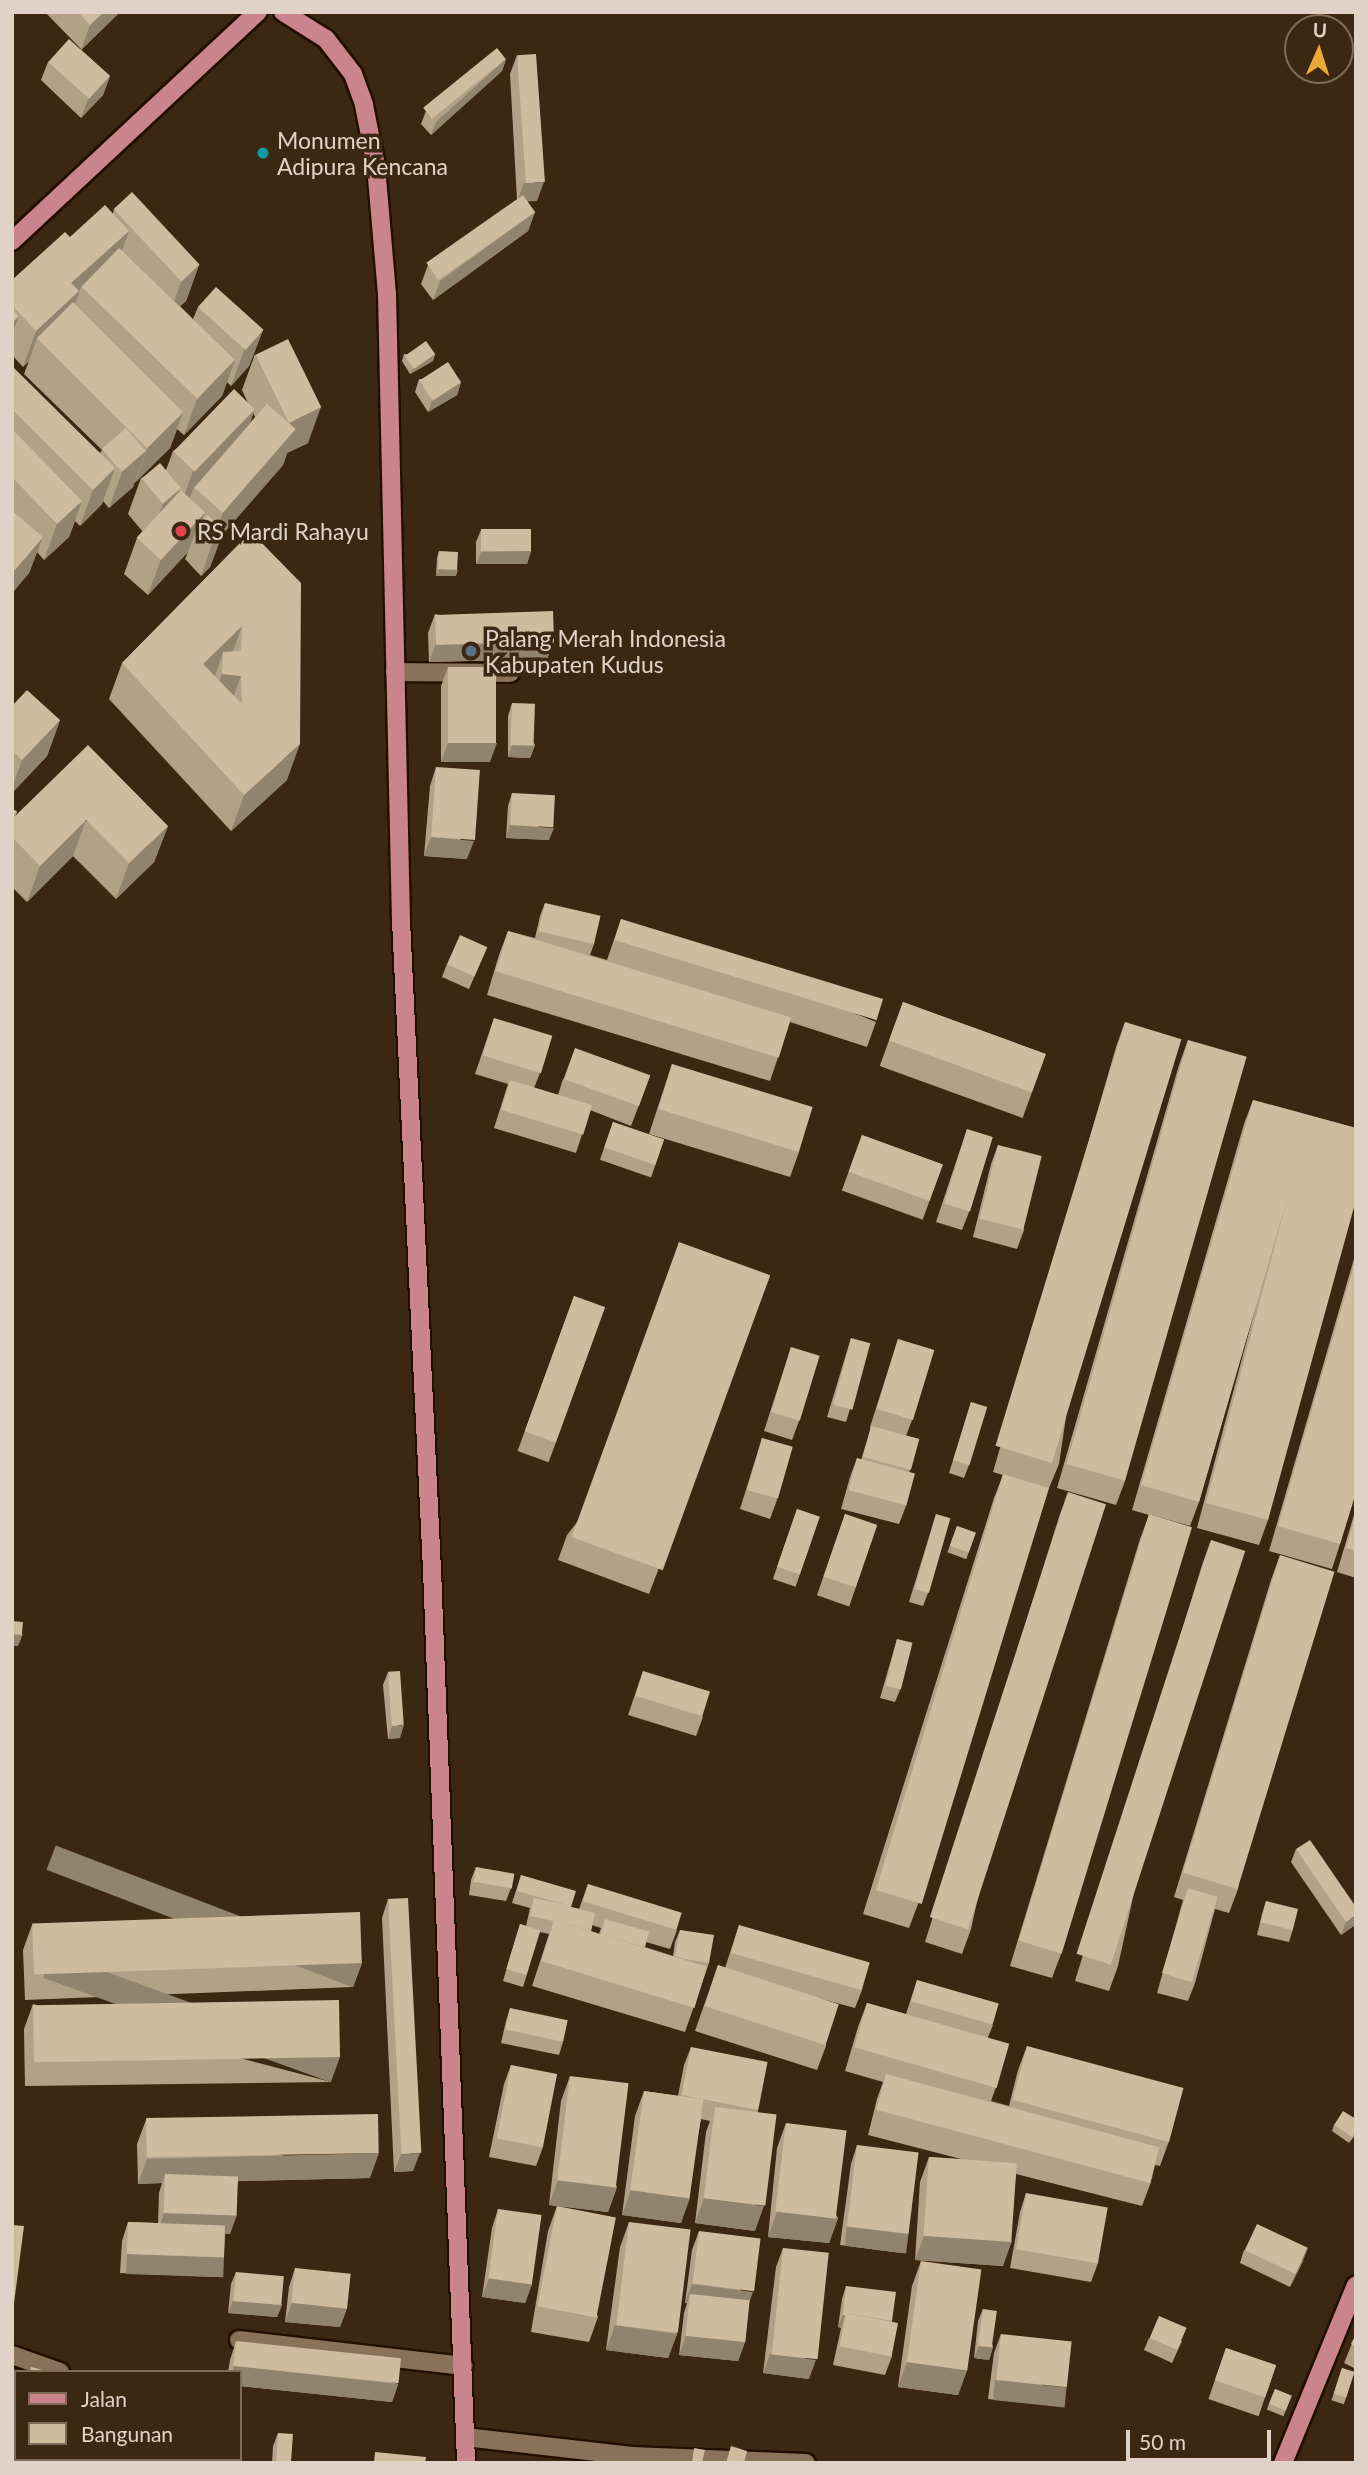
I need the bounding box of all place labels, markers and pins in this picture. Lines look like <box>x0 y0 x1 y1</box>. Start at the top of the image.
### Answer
place label: Monumen Adipura Kencana <box>277 126 448 180</box>
marker: Monumen Adipura Kencana <box>255 145 271 161</box>
place label: RS Mardi Rahayu <box>197 517 369 545</box>
marker: RS Mardi Rahayu <box>171 521 191 541</box>
place label: Palang Merah Indonesia Kabupaten Kudus <box>485 624 726 678</box>
marker: Palang Merah Indonesia Kabupaten Kudus <box>463 643 479 659</box>

